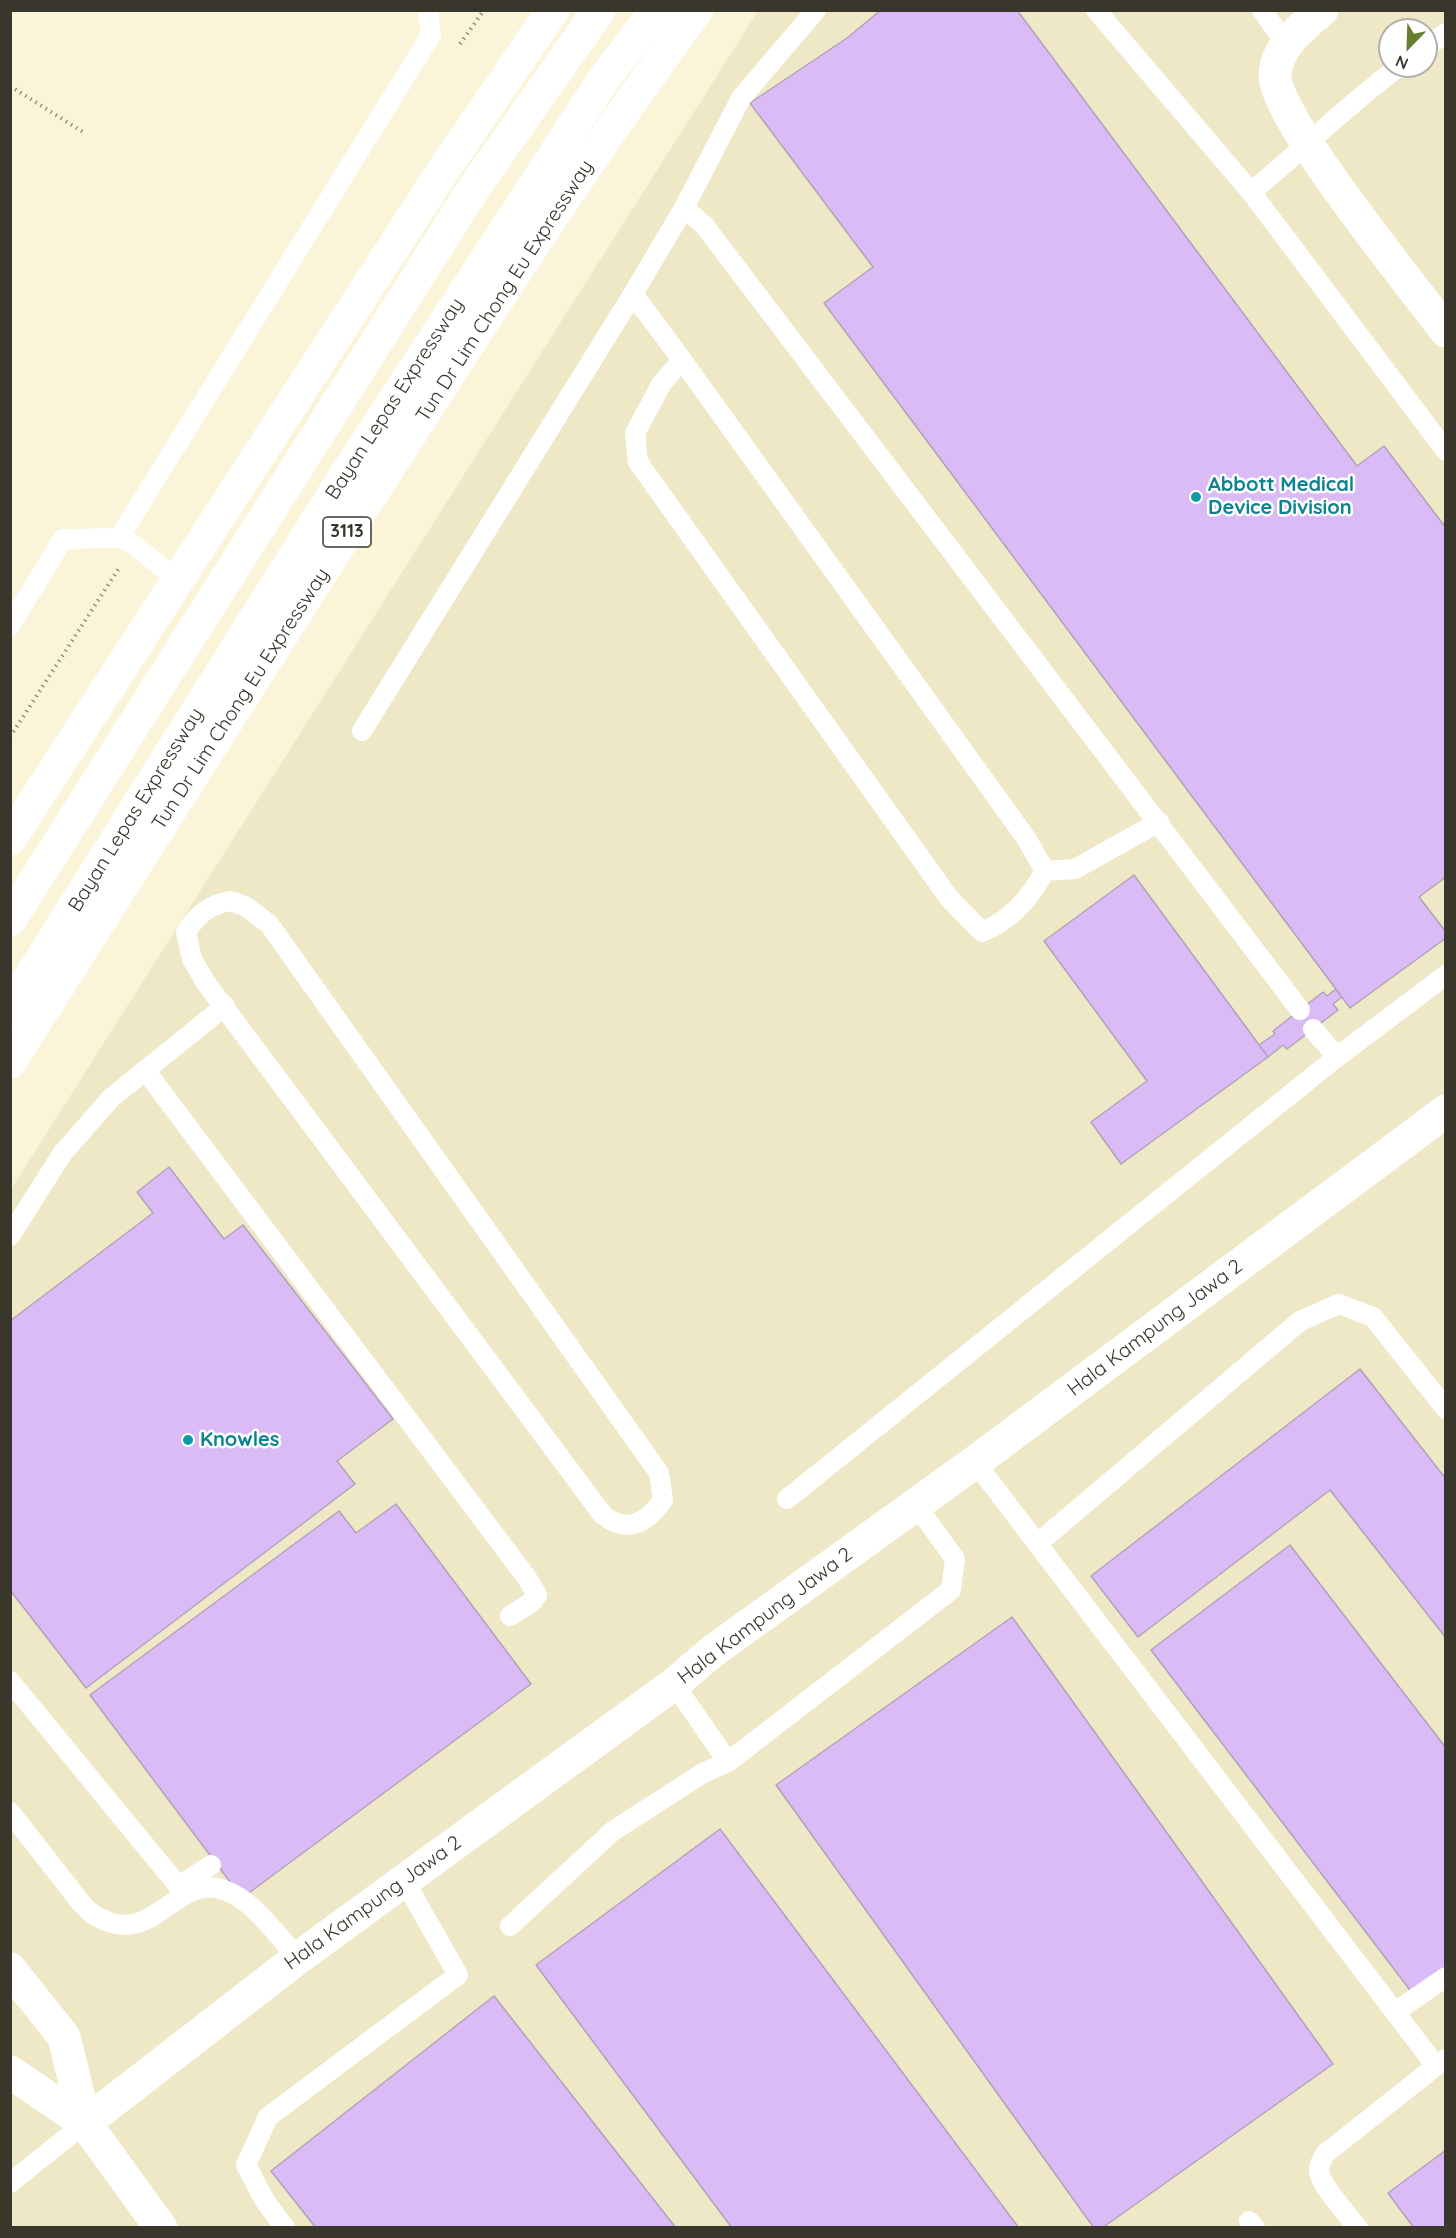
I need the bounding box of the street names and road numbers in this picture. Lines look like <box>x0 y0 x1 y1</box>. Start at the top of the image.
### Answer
street label: Tun Dr Lim Chong Eu Expressway <box>411 156 599 426</box>
street label: Bayan Lepas Expressway <box>321 294 469 504</box>
road number: 3113 <box>323 517 371 547</box>
street label: Tun Dr Lim Chong Eu Expressway <box>147 564 335 834</box>
street label: Bayan Lepas Expressway <box>63 704 209 916</box>
street label: Hala Kampung Jawa 2 <box>1063 1254 1247 1402</box>
street label: Hala Kampung Jawa 2 <box>673 1542 857 1690</box>
street label: Hala Kampung Jawa 2 <box>280 1831 466 1975</box>

